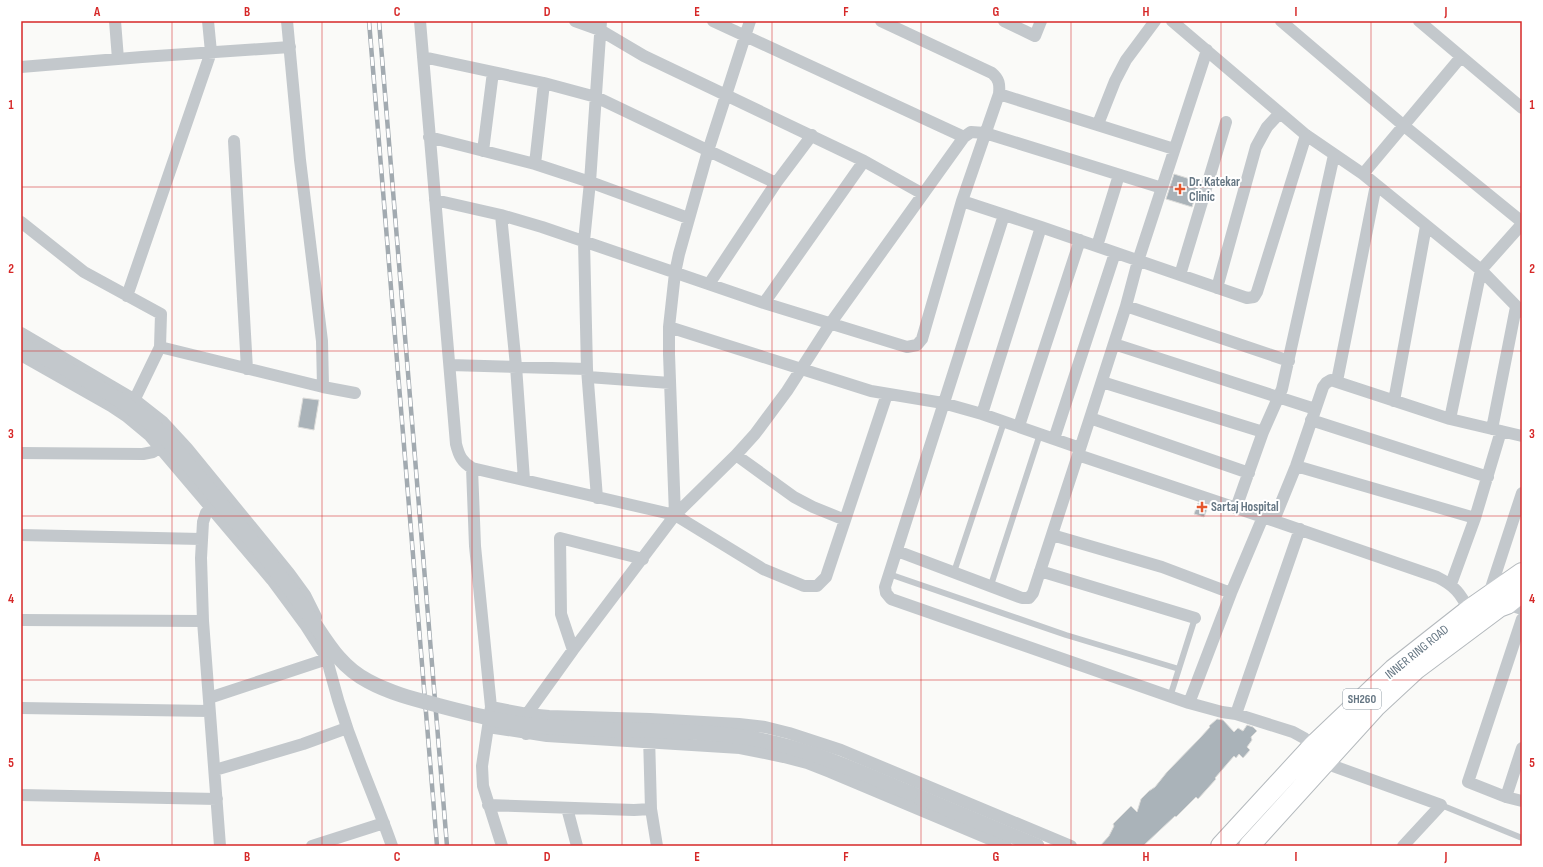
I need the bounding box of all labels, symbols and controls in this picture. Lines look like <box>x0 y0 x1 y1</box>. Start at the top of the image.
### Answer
text: A <box>93 4 101 20</box>
text: B <box>244 4 250 20</box>
text: C <box>394 4 401 20</box>
text: D <box>544 4 551 20</box>
text: E <box>694 4 700 20</box>
text: F <box>843 4 849 20</box>
text: G <box>993 4 1000 20</box>
text: H <box>1143 4 1150 20</box>
text: I <box>1295 4 1298 20</box>
text: J <box>1444 4 1448 20</box>
text: 1 <box>8 97 14 113</box>
text: 1 <box>1529 97 1535 113</box>
place label: Dr. Katekar Clinic <box>1189 174 1240 205</box>
marker: Dr. Katekar Clinic <box>1174 183 1186 195</box>
text: 2 <box>8 261 14 277</box>
text: 2 <box>1529 261 1535 277</box>
text: 3 <box>8 426 14 442</box>
text: 3 <box>1529 426 1535 442</box>
place label: Sartaj Hospital <box>1211 499 1279 515</box>
marker: Sartaj Hospital <box>1196 501 1208 513</box>
text: 4 <box>8 591 14 607</box>
text: 4 <box>1529 591 1535 607</box>
street label: INNER RING ROAD <box>1382 621 1452 683</box>
road number: SH260 <box>1343 689 1381 709</box>
text: 5 <box>8 755 14 771</box>
text: 5 <box>1529 755 1535 771</box>
text: A <box>93 849 101 865</box>
text: B <box>244 849 250 865</box>
text: C <box>394 849 401 865</box>
text: D <box>544 849 551 865</box>
text: E <box>694 849 700 865</box>
text: F <box>843 849 849 865</box>
text: G <box>993 849 1000 865</box>
text: H <box>1143 849 1150 865</box>
text: I <box>1295 849 1298 865</box>
text: J <box>1444 849 1448 865</box>

